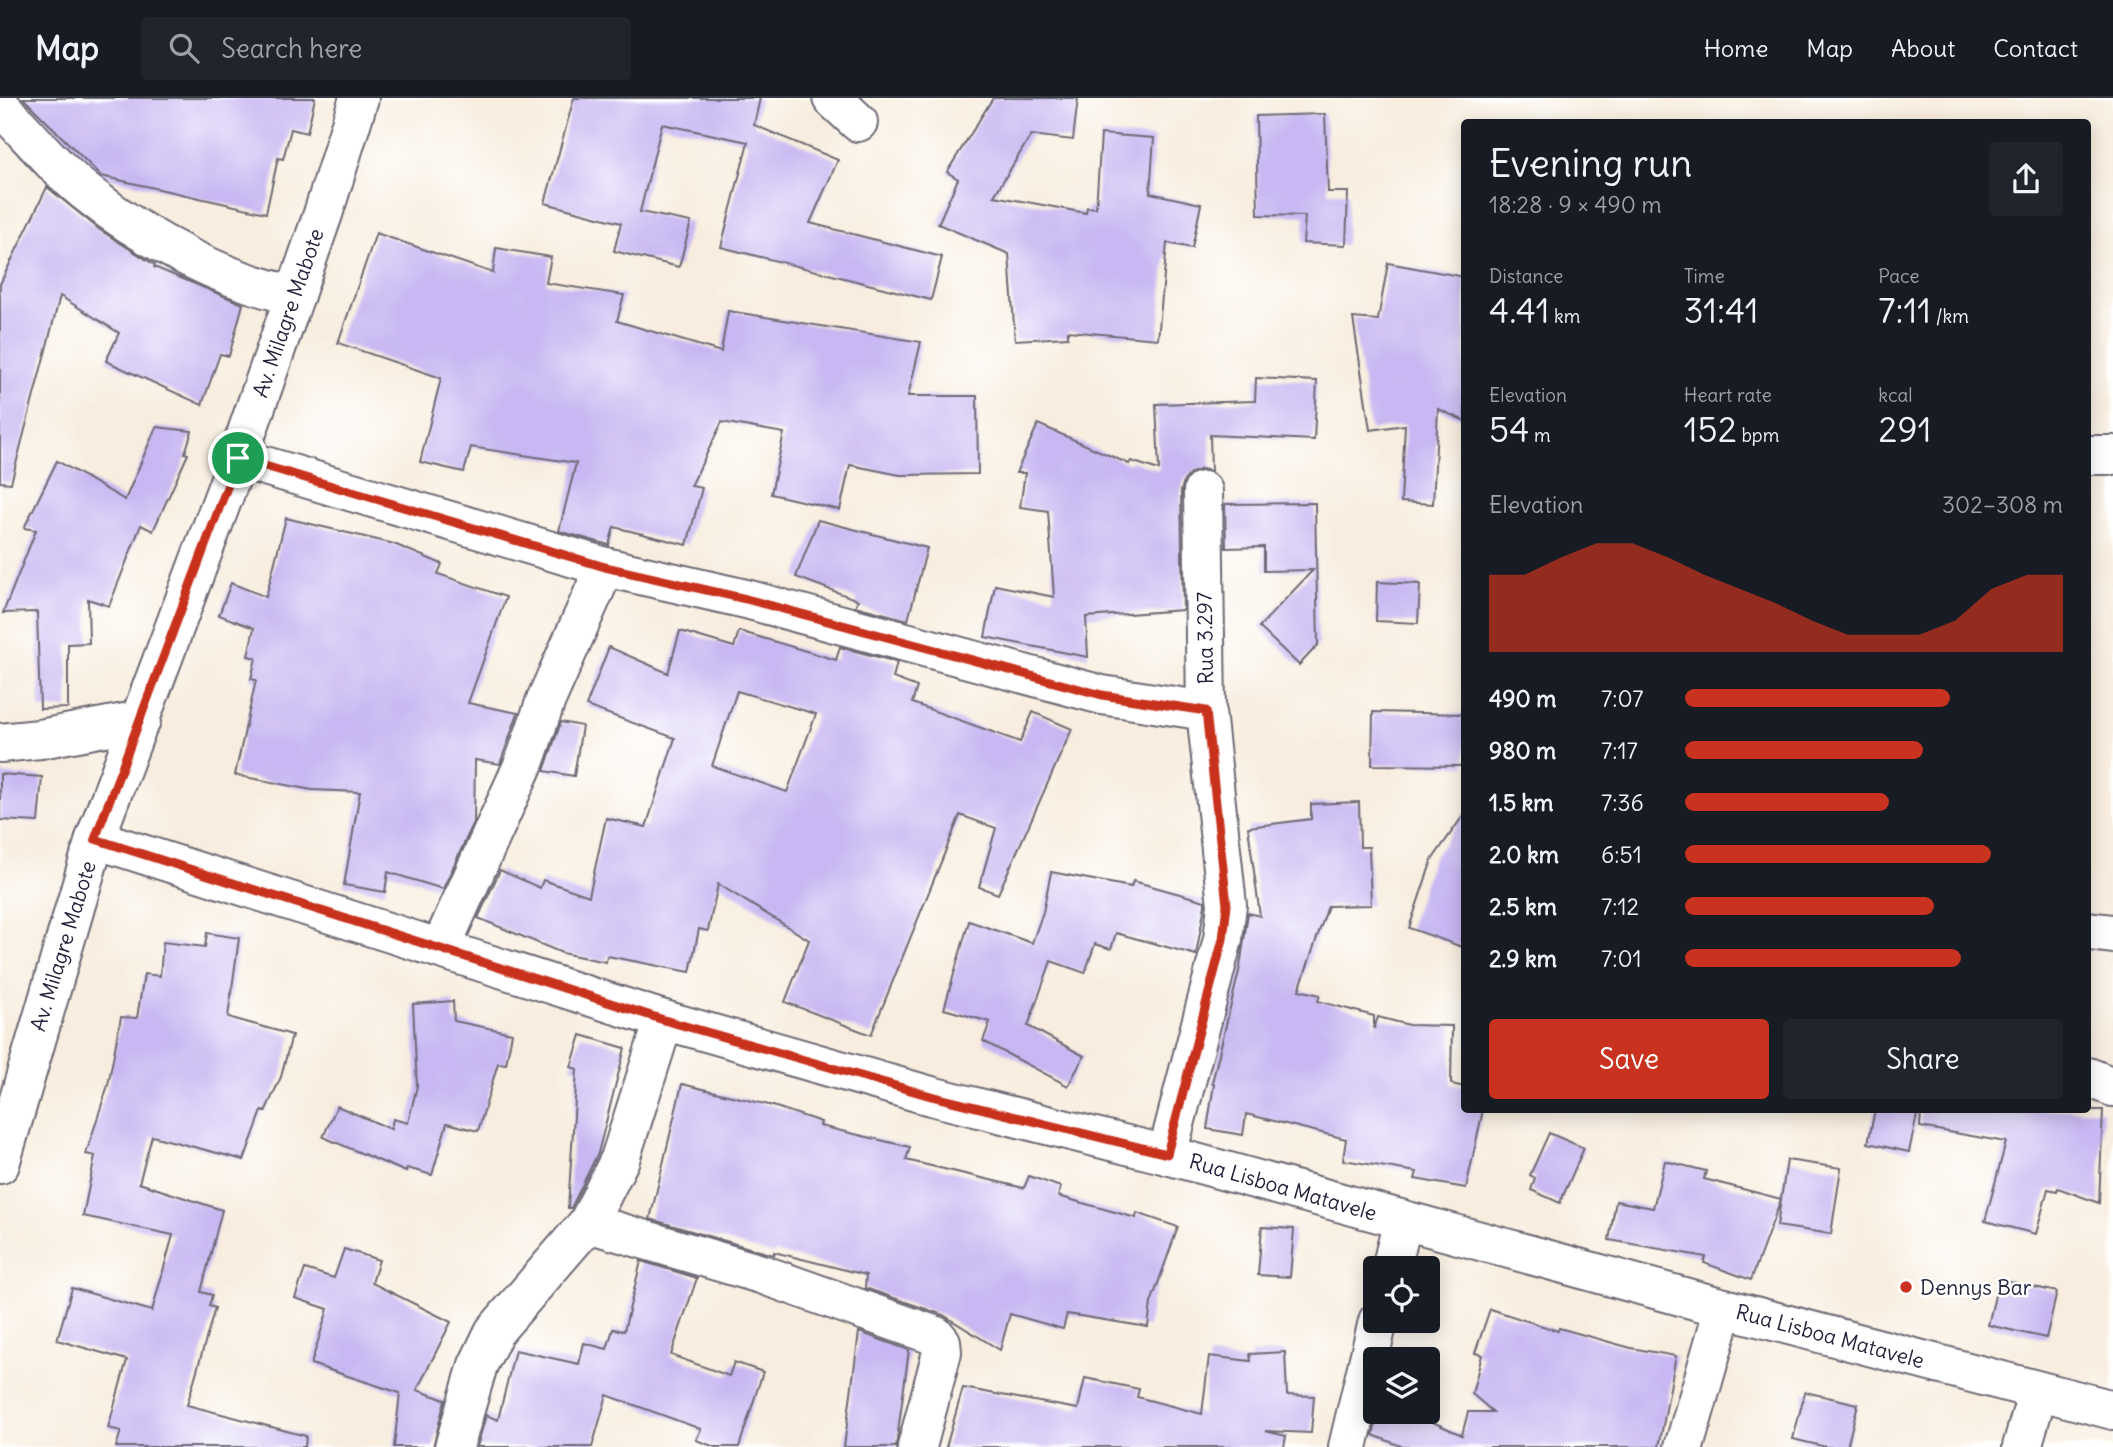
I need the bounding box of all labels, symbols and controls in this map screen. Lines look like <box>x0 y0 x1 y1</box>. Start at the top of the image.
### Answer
search box <box>141 17 631 80</box>
text: Map <box>35 27 99 69</box>
icon: search <box>165 29 203 67</box>
text: Search here <box>221 32 362 65</box>
text: Home <box>1704 33 1768 63</box>
text: Map <box>1806 33 1853 63</box>
text: About <box>1891 33 1955 63</box>
text: Contact <box>1993 33 2078 63</box>
text: Evening run <box>1489 140 1692 187</box>
button: share <box>1989 142 2063 216</box>
text: 18:28 · 9 × 490 m <box>1489 190 1662 219</box>
street label: Av. Milagre Mabote <box>246 225 330 401</box>
text: Distance <box>1489 264 1563 288</box>
text: Time <box>1684 264 1725 288</box>
text: Pace <box>1878 264 1920 288</box>
text: 4.41 <box>1489 288 1550 332</box>
text: 31:41 <box>1684 288 1759 332</box>
text: 7:11 <box>1878 288 1931 332</box>
text: km <box>1550 304 1580 328</box>
text: /km <box>1931 304 1969 328</box>
text: Elevation <box>1489 383 1567 407</box>
text: Heart rate <box>1684 383 1772 407</box>
text: kcal <box>1878 383 1913 407</box>
text: 54 <box>1489 407 1529 451</box>
text: 152 <box>1684 407 1737 451</box>
text: 291 <box>1878 407 1932 451</box>
text: m <box>1529 423 1551 447</box>
text: bpm <box>1737 423 1779 447</box>
pin <box>208 428 268 488</box>
icon: arrive <box>219 439 257 477</box>
text: Elevation <box>1489 490 1583 519</box>
text: 302–308 m <box>1942 490 2063 519</box>
street label: Rua 3.297 <box>1191 591 1219 685</box>
text: 490 m <box>1489 684 1556 713</box>
text: 7:07 <box>1601 684 1644 713</box>
text: 980 m <box>1489 736 1556 765</box>
text: 7:17 <box>1601 736 1638 765</box>
text: 1.5 km <box>1489 788 1554 817</box>
text: 7:36 <box>1601 788 1644 817</box>
text: 2.0 km <box>1489 840 1559 869</box>
text: 6:51 <box>1601 840 1642 869</box>
street label: Av. Milagre Mabote <box>24 857 102 1035</box>
text: 2.5 km <box>1489 892 1557 921</box>
text: 7:12 <box>1601 892 1639 921</box>
text: 2.9 km <box>1489 944 1557 973</box>
text: 7:01 <box>1601 944 1642 973</box>
button: Save <box>1489 1019 1769 1099</box>
button: Share <box>1783 1019 2063 1099</box>
street label: Rua Lisboa Matavele <box>1186 1147 1380 1227</box>
map controls <box>1363 1256 1440 1424</box>
button: locate <box>1363 1256 1440 1333</box>
place label: Dennys Bar <box>1920 1274 2032 1301</box>
marker: Dennys Bar <box>1898 1279 1914 1295</box>
street label: Rua Lisboa Matavele <box>1733 1298 1927 1374</box>
button: layers <box>1363 1347 1440 1424</box>

